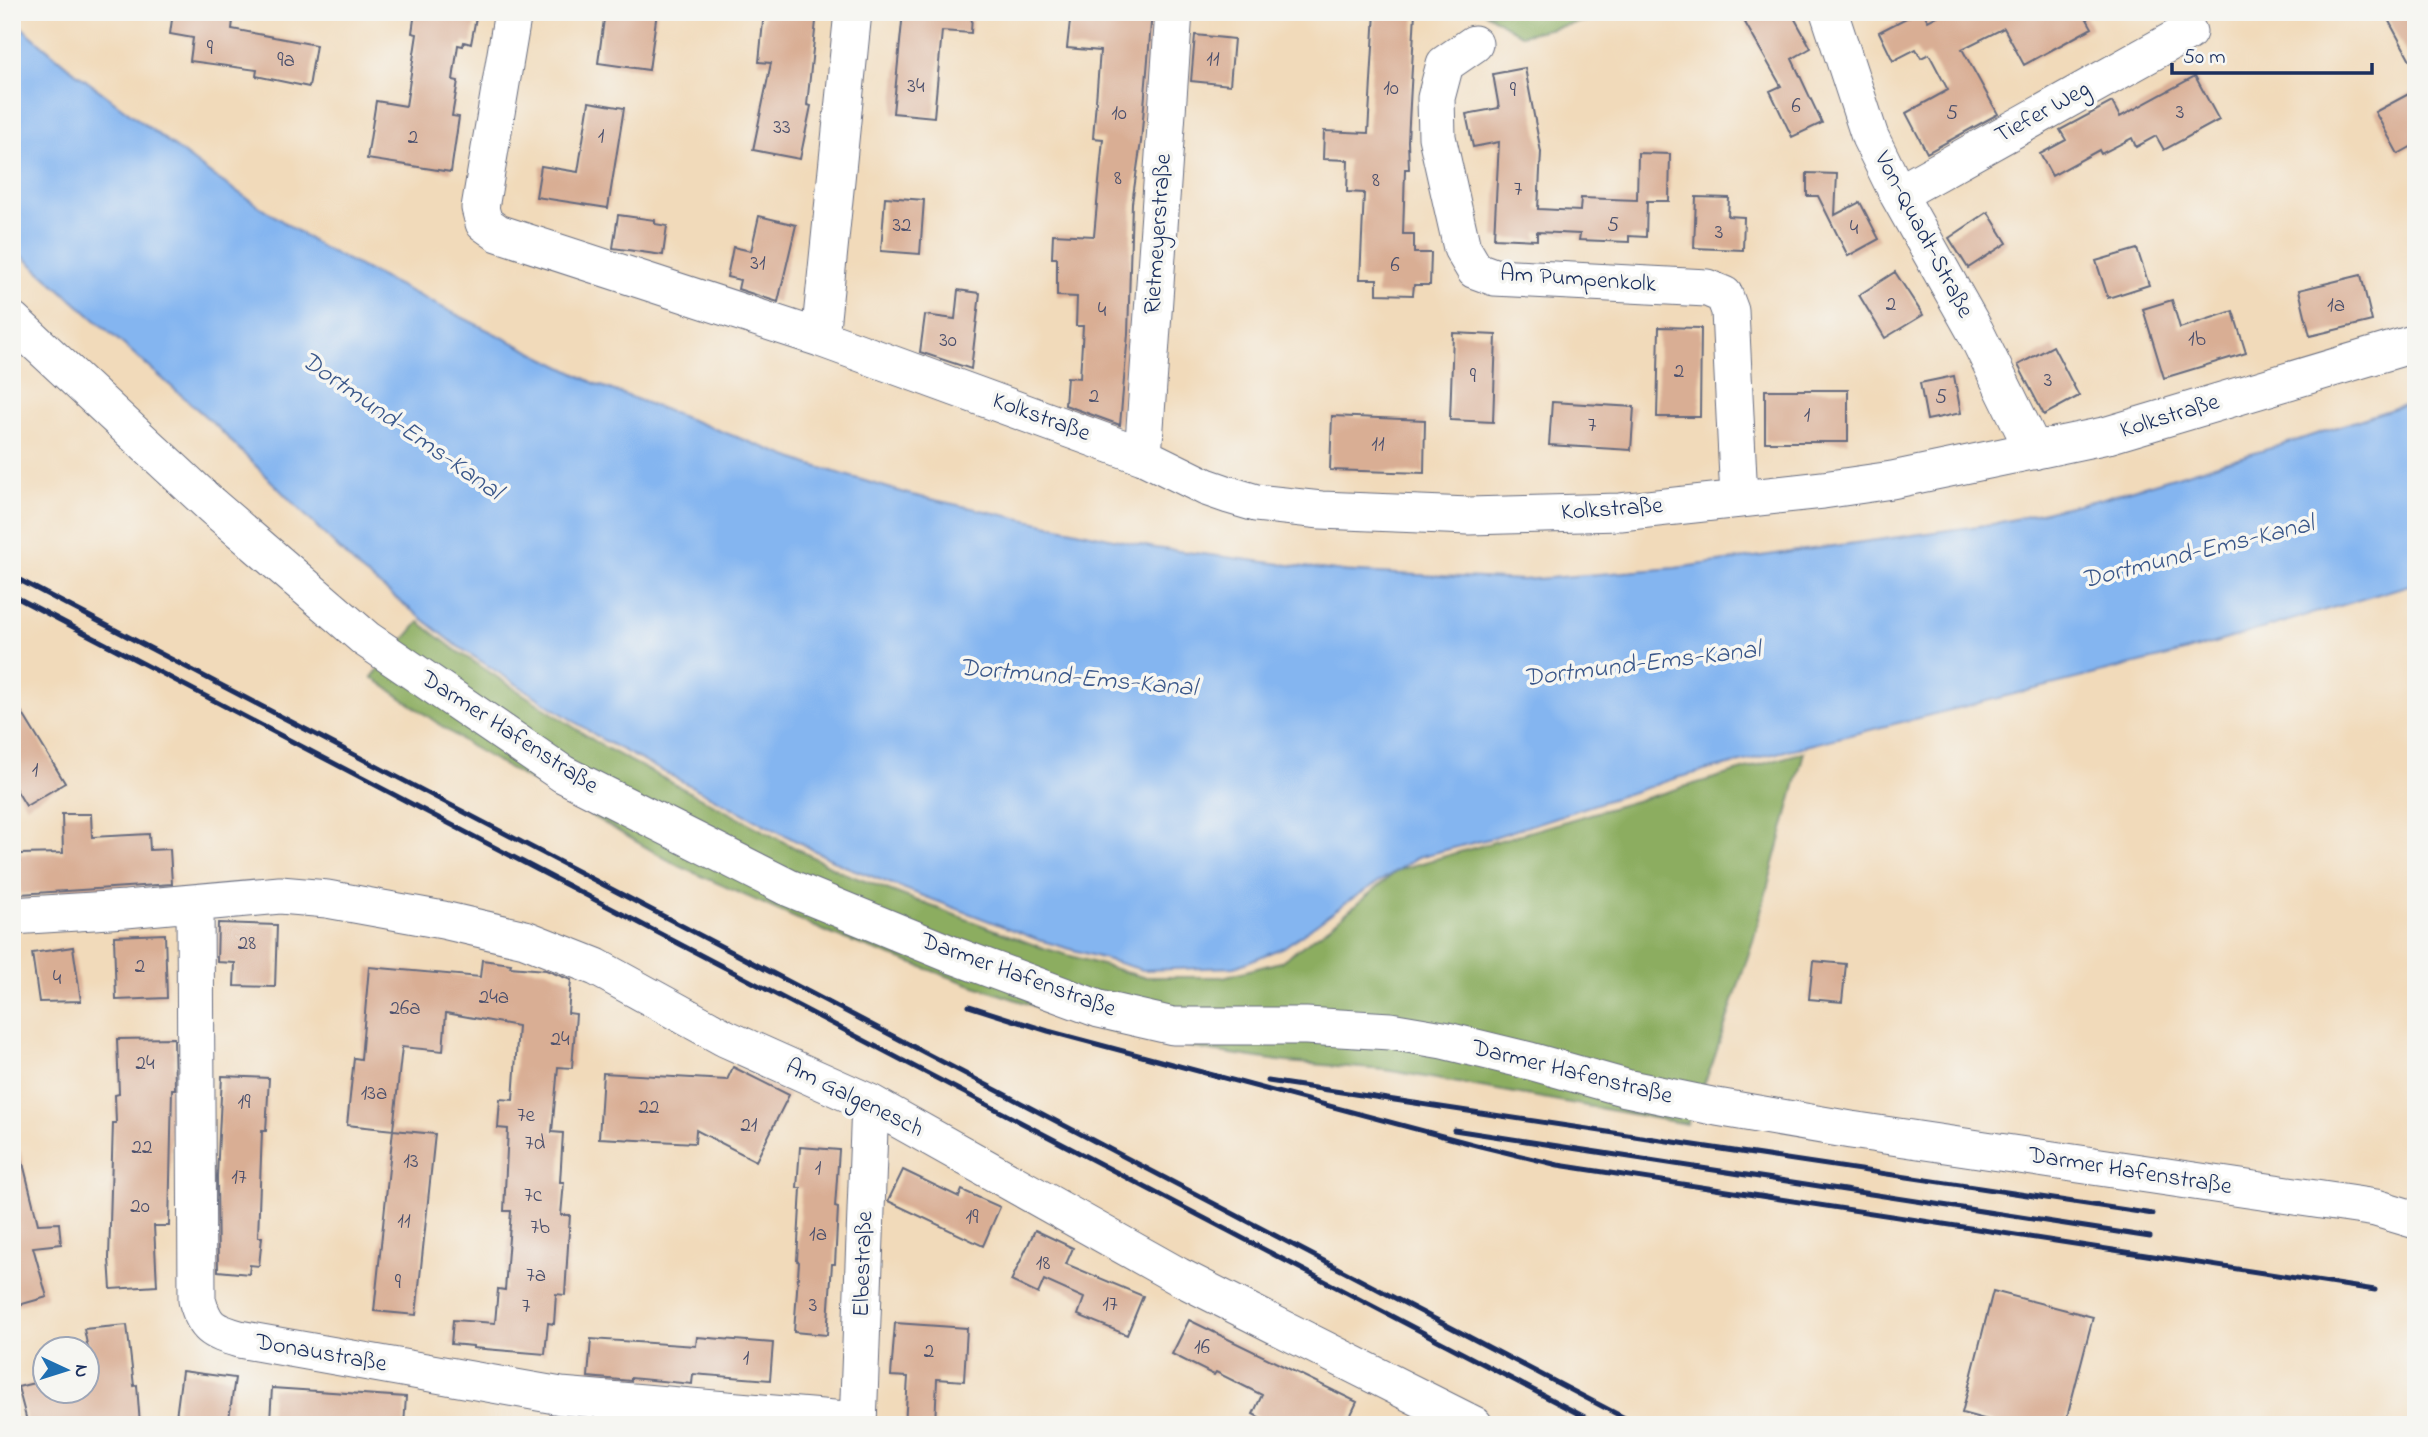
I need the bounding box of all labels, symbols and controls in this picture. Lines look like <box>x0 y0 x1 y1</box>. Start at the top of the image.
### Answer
scale bar <box>2172 32 2372 76</box>
house number: 9 <box>207 34 214 64</box>
text: 50 m <box>2183 43 2226 73</box>
house number: 11 <box>1206 45 1220 75</box>
house number: 9a <box>277 46 295 76</box>
house number: 34 <box>907 72 925 102</box>
street label: Tiefer Weg <box>1989 72 2097 154</box>
house number: 10 <box>1383 74 1399 104</box>
house number: 9 <box>1510 76 1517 106</box>
house number: 6 <box>1791 92 1801 122</box>
house number: 3 <box>2176 98 2184 128</box>
house number: 10 <box>1111 99 1127 129</box>
house number: 5 <box>1946 99 1958 129</box>
house number: 33 <box>773 113 791 143</box>
house number: 1 <box>598 122 605 152</box>
house number: 2 <box>408 123 418 153</box>
street label: Von-Quadt-Straße <box>1864 145 1982 325</box>
street label: Rietmeyerstraße <box>1136 152 1183 316</box>
house number: 8 <box>1114 164 1122 194</box>
house number: 8 <box>1372 166 1380 196</box>
house number: 7 <box>1514 175 1523 205</box>
house number: 32 <box>892 211 912 241</box>
house number: 5 <box>1607 211 1619 241</box>
house number: 4 <box>1850 214 1859 244</box>
house number: 3 <box>1715 218 1723 248</box>
house number: 31 <box>750 249 766 279</box>
house number: 6 <box>1390 251 1400 281</box>
street label: Am Pumpenkolk <box>1499 257 1658 303</box>
house number: 2 <box>1886 290 1896 320</box>
house number: 1a <box>2327 291 2345 321</box>
house number: 4 <box>1098 296 1107 326</box>
house number: 1b <box>2188 325 2206 355</box>
house number: 30 <box>939 326 957 356</box>
water label: Dortmund-Ems-Kanal <box>292 343 512 512</box>
house number: 2 <box>1674 357 1684 387</box>
house number: 9 <box>1470 362 1477 392</box>
house number: 3 <box>2044 366 2052 396</box>
house number: 2 <box>1089 382 1099 412</box>
house number: 5 <box>1935 383 1947 413</box>
street label: Kolkstraße <box>987 384 1095 452</box>
street label: Kolkstraße <box>2116 385 2224 449</box>
house number: 1 <box>1804 401 1811 431</box>
house number: 7 <box>1588 411 1597 441</box>
house number: 11 <box>1371 430 1385 460</box>
street label: Kolkstraße <box>1560 489 1664 531</box>
water label: Dortmund-Ems-Kanal <box>2078 505 2321 600</box>
water label: Dortmund-Ems-Kanal <box>1521 631 1765 698</box>
water label: Dortmund-Ems-Kanal <box>958 650 1201 709</box>
street label: Darmer Hafenstraße <box>412 662 605 804</box>
house number: 1 <box>32 756 39 786</box>
street label: Darmer Hafenstraße <box>915 924 1121 1028</box>
house number: 28 <box>238 929 256 959</box>
house number: 2 <box>135 952 145 982</box>
house number: 4 <box>53 964 62 994</box>
house number: 24a <box>479 983 509 1013</box>
house number: 26a <box>389 994 421 1024</box>
house number: 24 <box>550 1025 570 1055</box>
street label: Darmer Hafenstraße <box>1467 1031 1676 1115</box>
house number: 24 <box>135 1049 155 1079</box>
street label: Am Galgenesch <box>779 1050 929 1148</box>
house number: 13a <box>361 1079 387 1109</box>
house number: 19 <box>238 1088 251 1118</box>
house number: 22 <box>639 1093 659 1123</box>
house number: 7e <box>517 1101 536 1131</box>
house number: 21 <box>740 1111 758 1141</box>
house number: 7d <box>525 1129 545 1159</box>
house number: 22 <box>132 1133 152 1163</box>
street label: Darmer Hafenstraße <box>2025 1138 2234 1205</box>
house number: 13 <box>403 1147 419 1177</box>
house number: 1 <box>815 1154 822 1184</box>
house number: 17 <box>231 1163 247 1193</box>
house number: 7c <box>524 1181 543 1211</box>
house number: 20 <box>130 1192 150 1222</box>
house number: 19 <box>966 1203 979 1233</box>
house number: 11 <box>397 1207 411 1237</box>
street label: Elbestraße <box>845 1210 883 1318</box>
house number: 7b <box>530 1213 550 1243</box>
house number: 1a <box>809 1220 827 1250</box>
house number: 18 <box>1036 1249 1050 1279</box>
house number: 7a <box>526 1261 546 1291</box>
house number: 9 <box>395 1268 402 1298</box>
house number: 17 <box>1102 1290 1118 1320</box>
house number: 3 <box>809 1291 817 1321</box>
house number: 7 <box>522 1292 531 1322</box>
street label: Donaustraße <box>252 1325 390 1383</box>
house number: 16 <box>1194 1333 1210 1363</box>
north arrow <box>32 1336 102 1406</box>
house number: 2 <box>924 1337 934 1367</box>
house number: 1 <box>743 1344 750 1374</box>
text: N <box>67 1364 94 1379</box>

